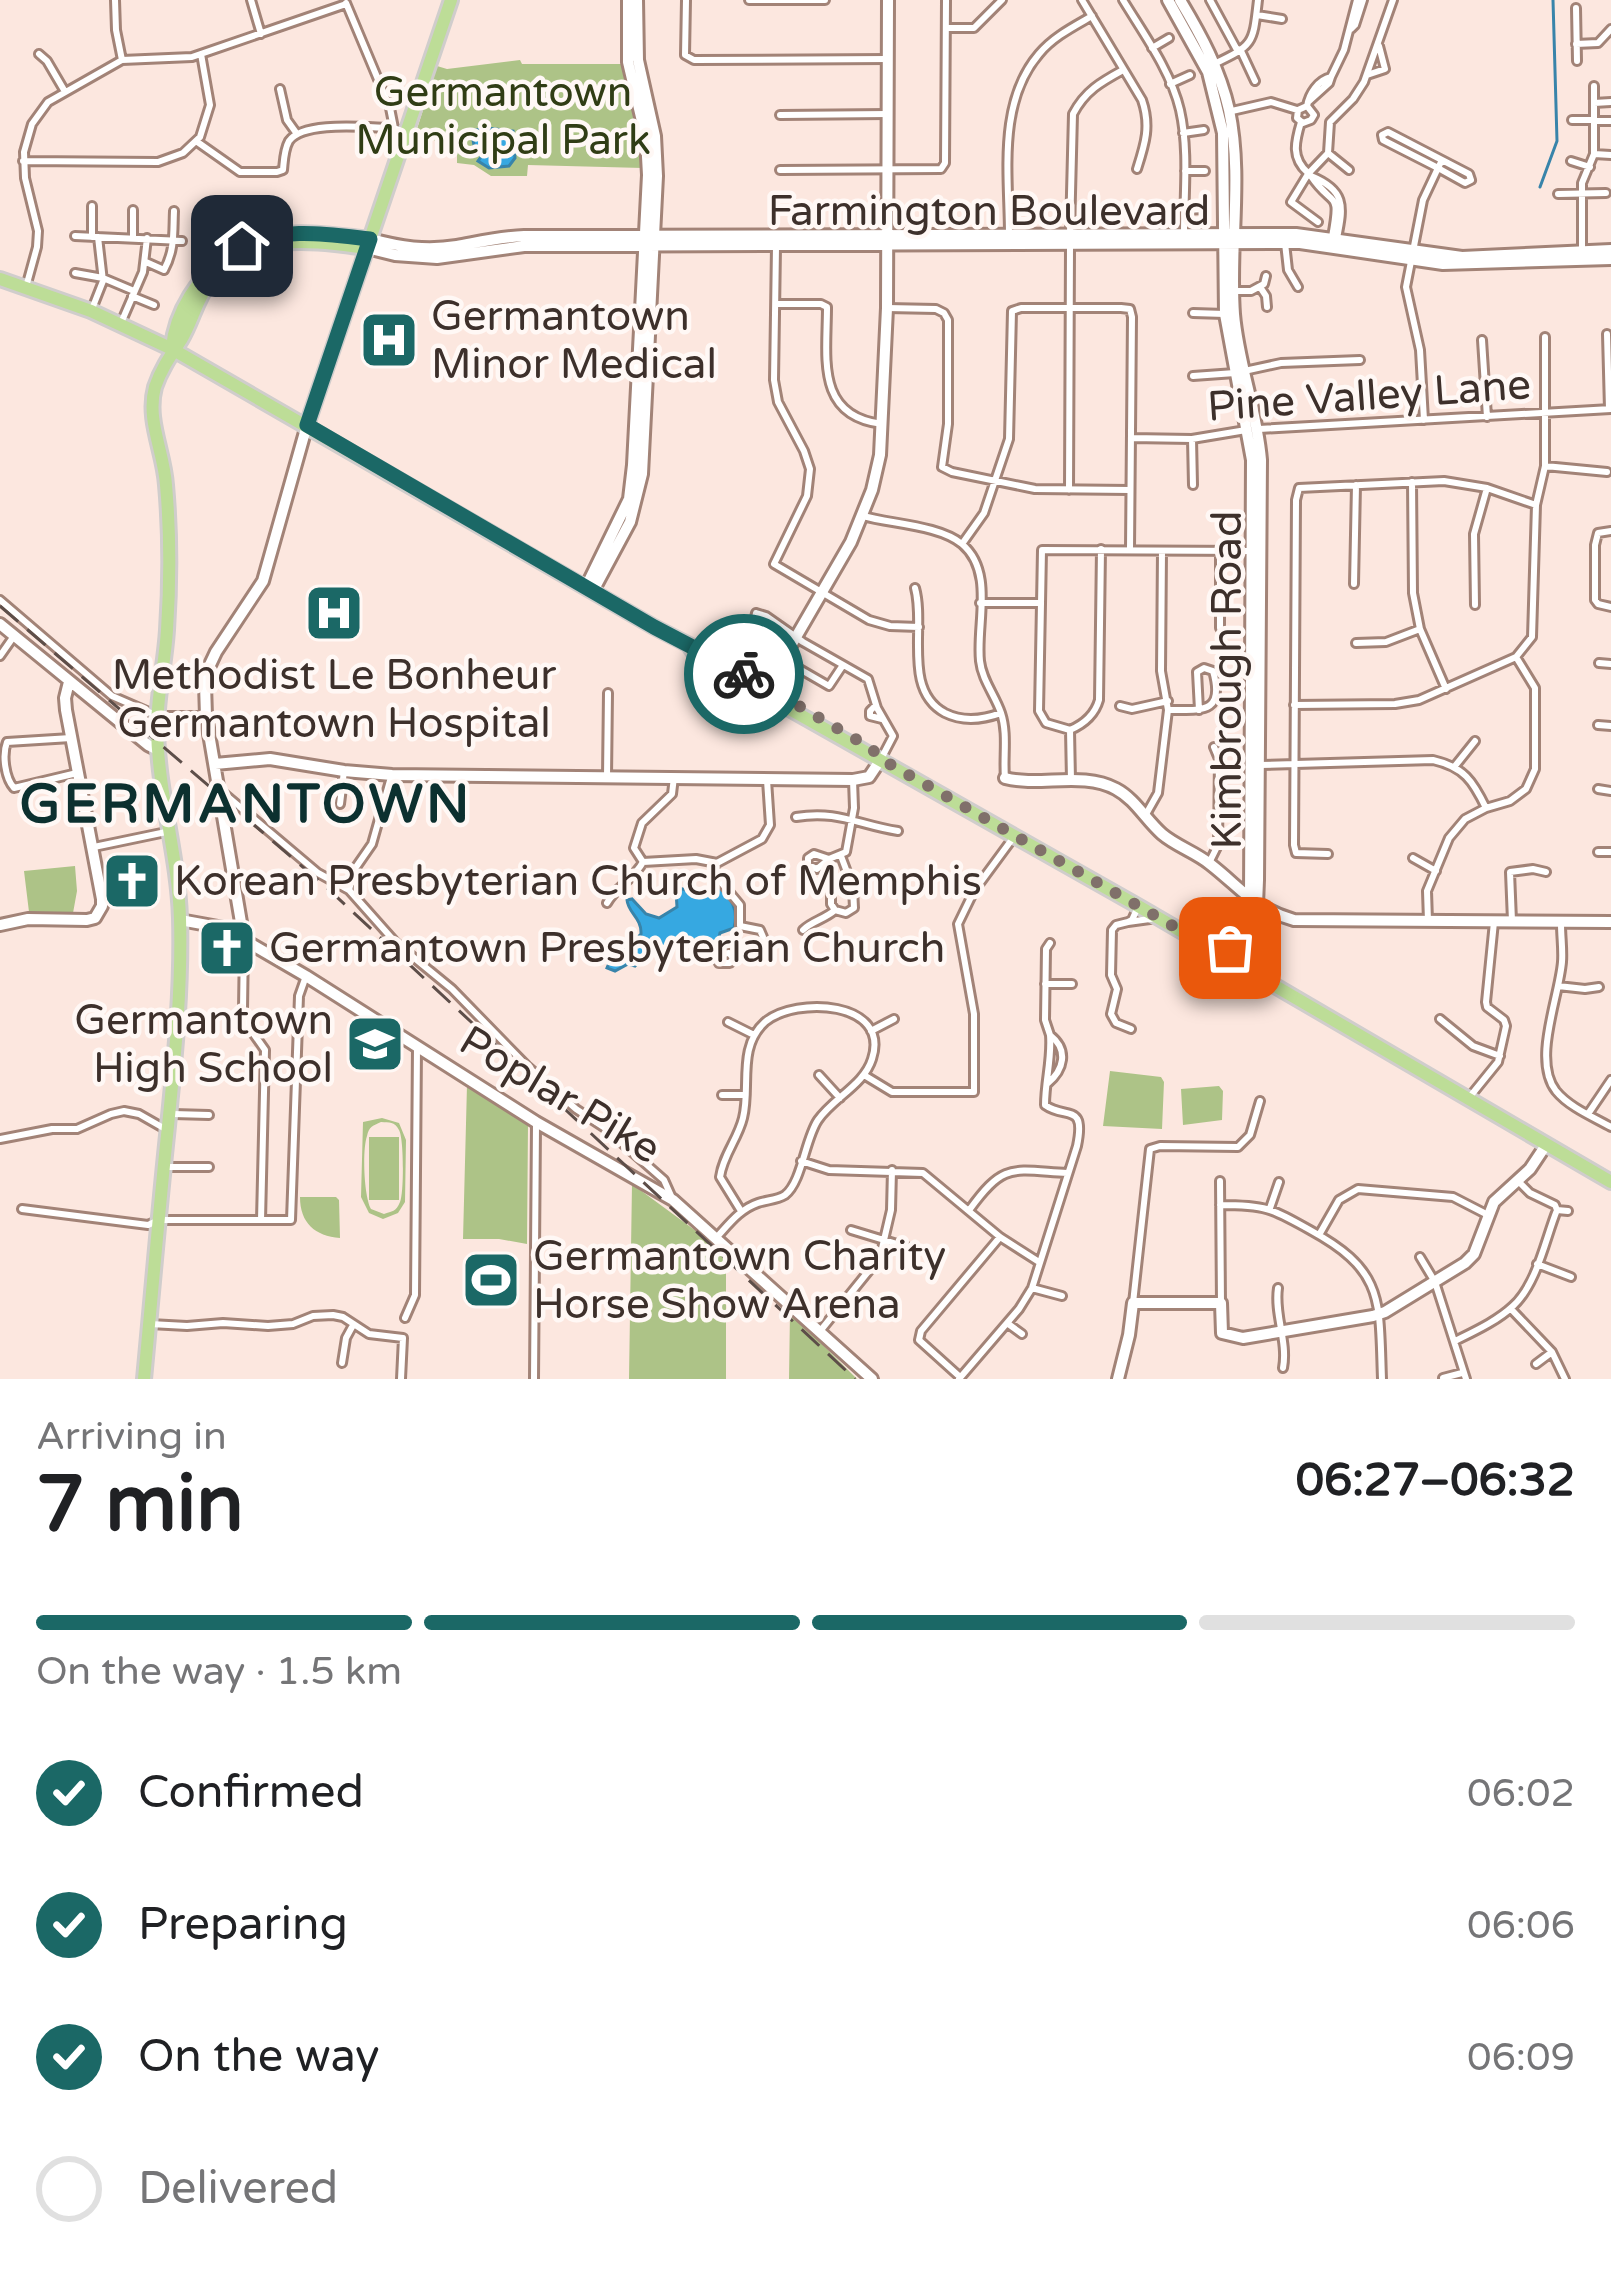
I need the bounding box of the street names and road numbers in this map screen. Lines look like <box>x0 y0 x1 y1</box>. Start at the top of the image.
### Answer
street label: Farmington Boulevard <box>768 186 1210 237</box>
street label: Pine Valley Lane <box>1206 359 1532 433</box>
street label: Kimbrough Road <box>1202 511 1253 849</box>
street label: Poplar Pike <box>450 1015 670 1175</box>

